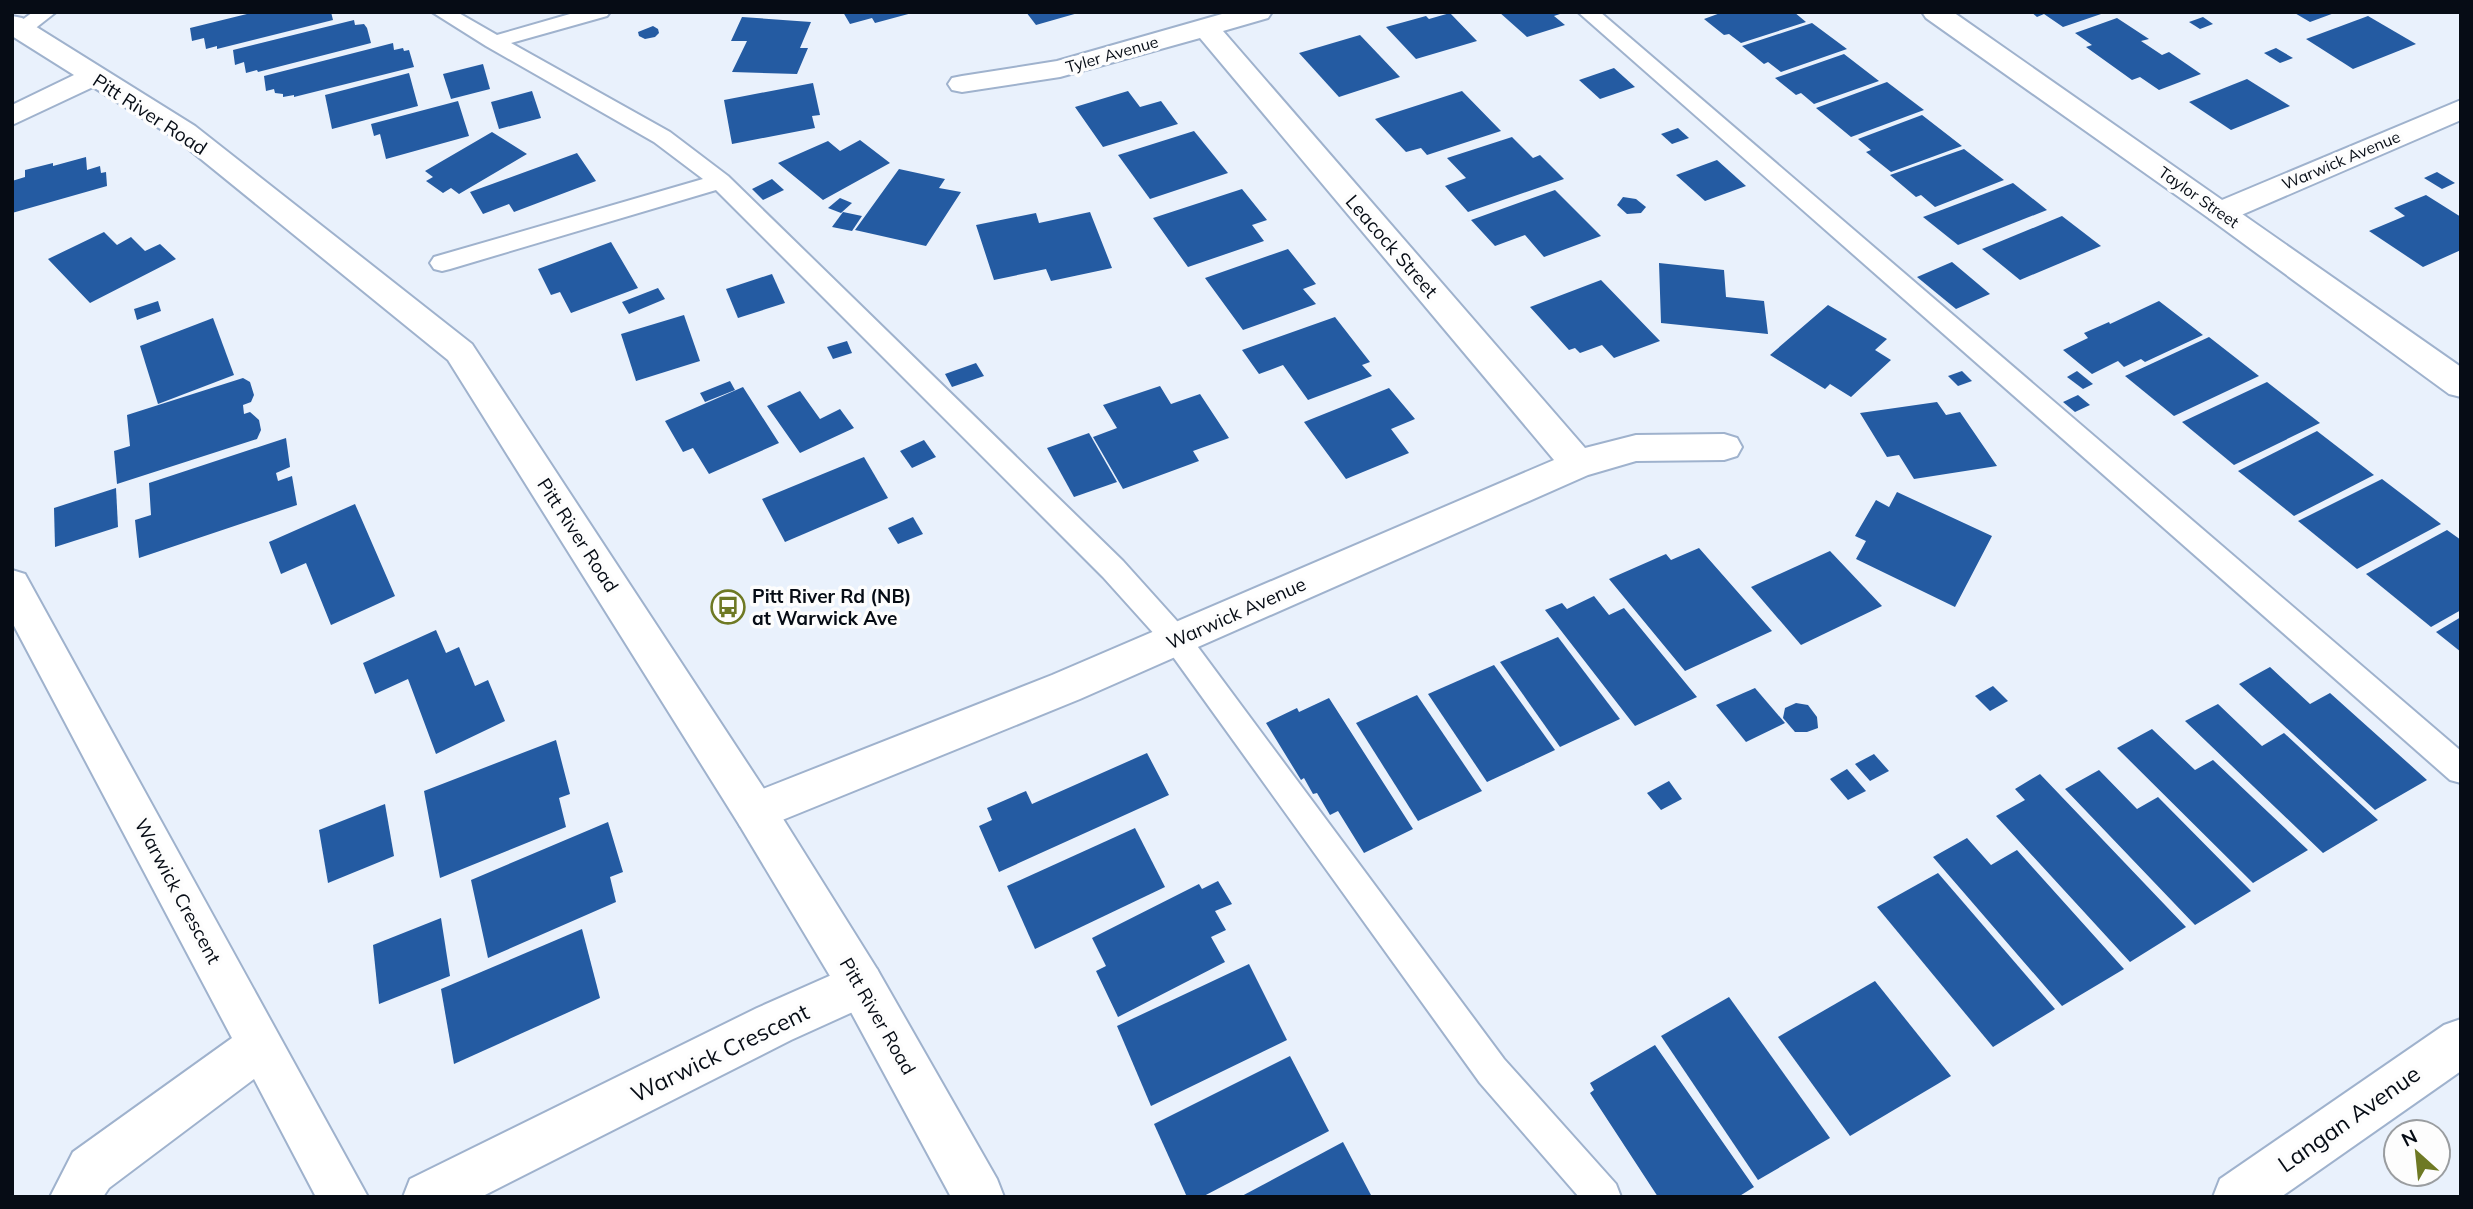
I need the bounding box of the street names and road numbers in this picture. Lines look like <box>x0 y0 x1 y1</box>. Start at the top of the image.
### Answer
street label: Tyler Avenue <box>1063 31 1161 77</box>
street label: Pitt River Road <box>88 68 212 160</box>
street label: Warwick Avenue <box>2279 126 2403 194</box>
street label: Taylor Street <box>2155 162 2243 232</box>
street label: Leacock Street <box>1341 190 1444 303</box>
street label: Pitt River Road <box>532 473 624 597</box>
street label: Warwick Avenue <box>1162 571 1310 655</box>
street label: Warwick Crescent <box>130 814 227 968</box>
street label: Pitt River Road <box>835 953 921 1079</box>
street label: Warwick Crescent <box>626 997 814 1108</box>
street label: Langan Avenue <box>2272 1059 2425 1178</box>

